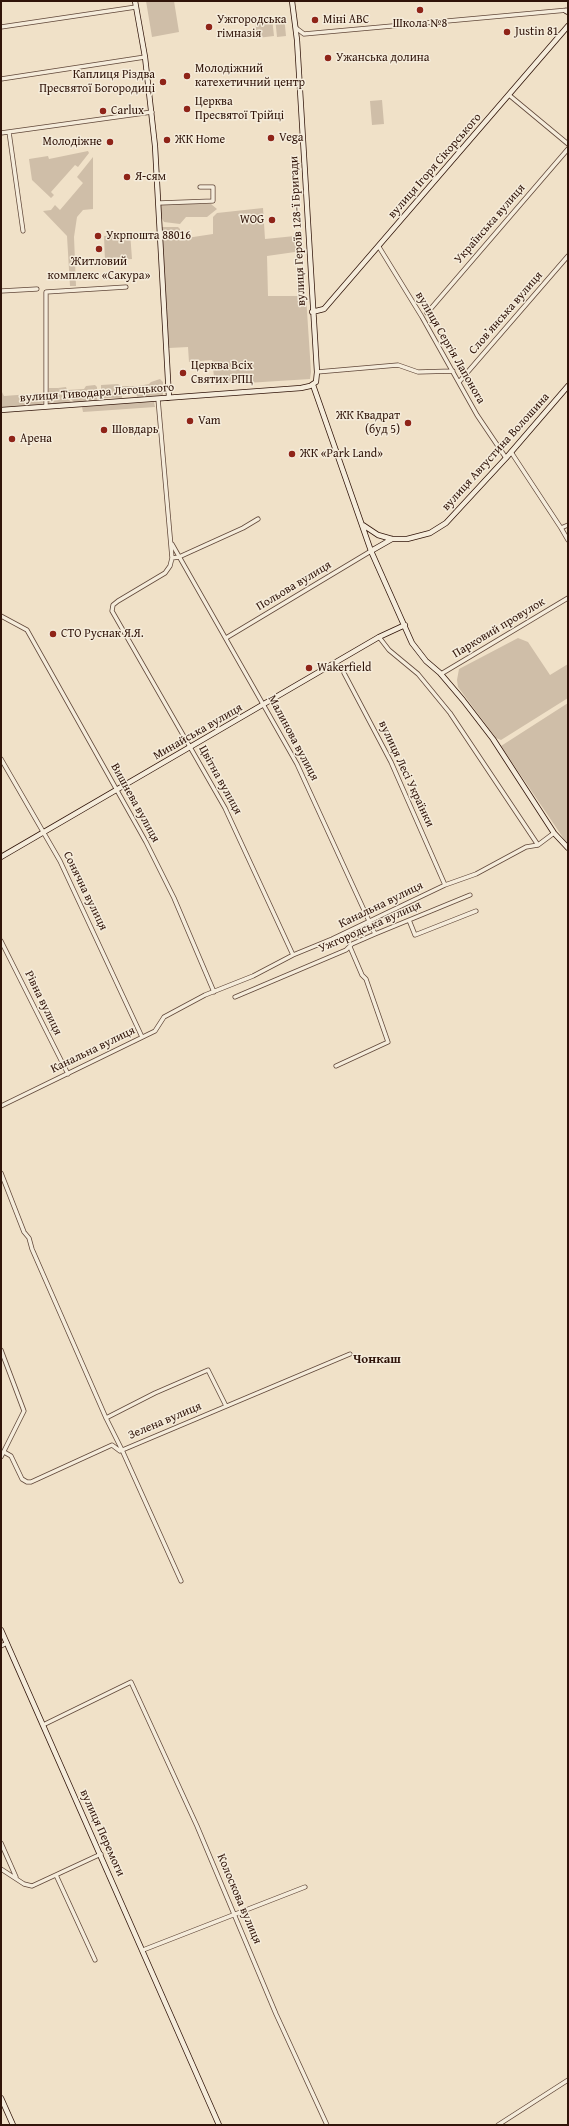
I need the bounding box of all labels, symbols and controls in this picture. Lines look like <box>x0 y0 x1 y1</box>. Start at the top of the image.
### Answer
marker: Школа №8 <box>415 5 425 15</box>
place label: Ужгородська гімназія <box>217 13 286 41</box>
place label: Міні ABC <box>323 13 369 27</box>
marker: Міні ABC <box>310 15 320 25</box>
place label: Школа №8 <box>393 17 447 31</box>
marker: Ужгородська гімназія <box>204 22 214 32</box>
place label: Justin 81 <box>515 25 559 39</box>
marker: Justin 81 <box>502 27 512 37</box>
place label: Ужанська долина <box>336 51 429 65</box>
marker: Ужанська долина <box>323 53 333 63</box>
place label: Молодіжний катехетичний центр <box>195 62 305 90</box>
place label: Каплиця Різдва Пресвятої Богородиці <box>39 68 155 96</box>
marker: Молодіжний катехетичний центр <box>182 71 192 81</box>
marker: Каплиця Різдва Пресвятої Богородиці <box>158 77 168 87</box>
place label: Церква Пресвятої Трійці <box>195 95 284 123</box>
place label: Carlux <box>111 104 144 118</box>
marker: Церква Пресвятої Трійці <box>182 104 192 114</box>
marker: Carlux <box>98 106 108 116</box>
street label: вулиця Ігоря Сікорського <box>385 110 485 222</box>
place label: Vega <box>279 131 303 145</box>
place label: ЖК Home <box>175 133 225 147</box>
marker: Vega <box>266 133 276 143</box>
place label: Молодіжне <box>42 135 102 149</box>
marker: ЖК Home <box>162 135 172 145</box>
marker: Молодіжне <box>105 137 115 147</box>
street label: вулиця Героїв 128-ї Бригади <box>287 156 309 306</box>
place label: Я-сям <box>135 170 166 184</box>
marker: Я-сям <box>122 172 132 182</box>
street label: Українська вулиця <box>452 181 528 267</box>
place label: WOG <box>240 213 264 227</box>
marker: WOG <box>267 215 277 225</box>
place label: Укрпошта 88016 <box>106 229 191 243</box>
marker: Укрпошта 88016 <box>93 231 103 241</box>
marker: Житловий комплекс «Сакура» <box>94 244 104 254</box>
place label: Житловий комплекс «Сакура» <box>48 255 150 283</box>
street label: Словʼянська вулиця <box>466 269 546 357</box>
street label: вулиця Сергія Лапонога <box>412 289 488 407</box>
place label: Церква Всіх Святих РПЦ <box>191 359 253 387</box>
marker: Церква Всіх Святих РПЦ <box>178 368 188 378</box>
street label: вулиця Тиводара Легоцького <box>19 380 175 406</box>
street label: вулиця Августина Волошина <box>439 390 553 514</box>
place label: ЖК Квадрат (буд 5) <box>336 409 400 437</box>
place label: Vam <box>198 414 221 428</box>
marker: Vam <box>185 416 195 426</box>
marker: ЖК Квадрат (буд 5) <box>403 418 413 428</box>
place label: Шовдарь <box>112 423 158 437</box>
marker: Шовдарь <box>99 425 109 435</box>
place label: Арена <box>20 432 52 446</box>
marker: Арена <box>7 434 17 444</box>
place label: ЖК «Park Land» <box>300 447 383 461</box>
marker: ЖК «Park Land» <box>287 449 297 459</box>
street label: Польова вулиця <box>254 558 334 614</box>
street label: Парковий провулок <box>450 595 548 661</box>
place label: СТО Руснак Я.Я. <box>61 627 144 641</box>
marker: СТО Руснак Я.Я. <box>48 629 58 639</box>
place label: Wakerfield <box>317 661 371 675</box>
marker: Wakerfield <box>304 663 314 673</box>
street label: Малинова вулиця <box>264 693 322 783</box>
street label: Минайська вулиця <box>151 701 245 763</box>
street label: вулиця Лесі Українки <box>375 719 437 829</box>
street label: Цвітна вулиця <box>195 743 245 817</box>
street label: Вишнева вулиця <box>107 761 163 845</box>
street label: Сонячна вулиця <box>60 849 110 933</box>
street label: Канальна вулиця <box>337 878 425 932</box>
street label: Ужгородська вулиця <box>317 898 423 956</box>
street label: Рівна вулиця <box>21 969 65 1037</box>
street label: Канальна вулиця <box>49 1023 137 1077</box>
district label: Чонкаш <box>353 1352 401 1368</box>
street label: Зелена вулиця <box>126 1399 204 1443</box>
street label: вулиця Перемоги <box>76 1787 128 1879</box>
street label: Колоскова вулиця <box>213 1852 265 1946</box>

